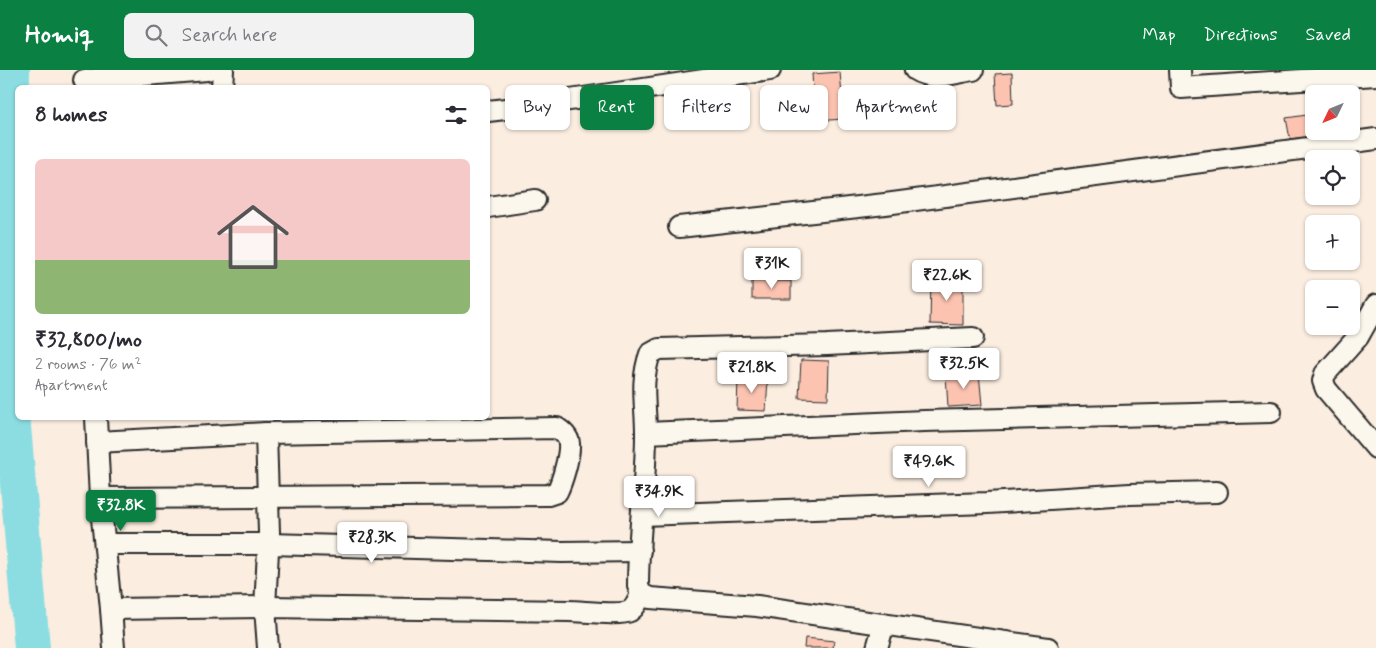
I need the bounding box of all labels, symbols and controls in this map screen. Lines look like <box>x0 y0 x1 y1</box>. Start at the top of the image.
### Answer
search box <box>124 13 474 58</box>
text: Homiq <box>25 20 94 51</box>
icon: search <box>142 21 170 49</box>
text: Search here <box>182 23 277 48</box>
text: Map <box>1143 23 1176 47</box>
text: Directions <box>1204 23 1278 47</box>
text: Saved <box>1306 23 1351 47</box>
chip: Buy <box>505 85 570 130</box>
chip: Rent <box>580 85 654 130</box>
chip: Filters <box>664 85 750 130</box>
chip: New <box>760 85 828 130</box>
chip: Apartment <box>838 85 956 130</box>
north arrow <box>1305 85 1360 140</box>
map controls <box>1305 85 1360 335</box>
text: 8 homes <box>35 101 107 129</box>
icon: filters <box>442 101 470 129</box>
button: locate <box>1305 150 1360 205</box>
icon: home <box>208 192 298 282</box>
button: + <box>1305 215 1360 270</box>
pin: ₹31K <box>742 248 802 290</box>
text: ₹31K <box>755 253 789 274</box>
pin: ₹22.6K <box>906 260 988 302</box>
text: ₹22.6K <box>923 265 971 286</box>
button: − <box>1305 280 1360 335</box>
text: ₹32,800/mo <box>35 326 142 354</box>
pin: ₹32.5K <box>923 348 1005 390</box>
pin: ₹21.8K <box>711 352 793 394</box>
text: ₹32.5K <box>939 353 989 374</box>
text: 2 rooms · 76 m² <box>35 354 142 375</box>
text: ₹21.8K <box>728 357 776 378</box>
text: Apartment <box>35 375 108 396</box>
pin: ₹49.6K <box>888 446 970 488</box>
text: ₹49.6K <box>904 451 954 472</box>
pin: ₹34.9K <box>618 476 700 518</box>
text: ₹34.9K <box>635 481 683 502</box>
pin: ₹32.8K <box>80 490 162 532</box>
text: ₹32.8K <box>97 495 145 516</box>
pin: ₹28.3K <box>331 522 413 564</box>
text: ₹28.3K <box>348 527 396 548</box>

